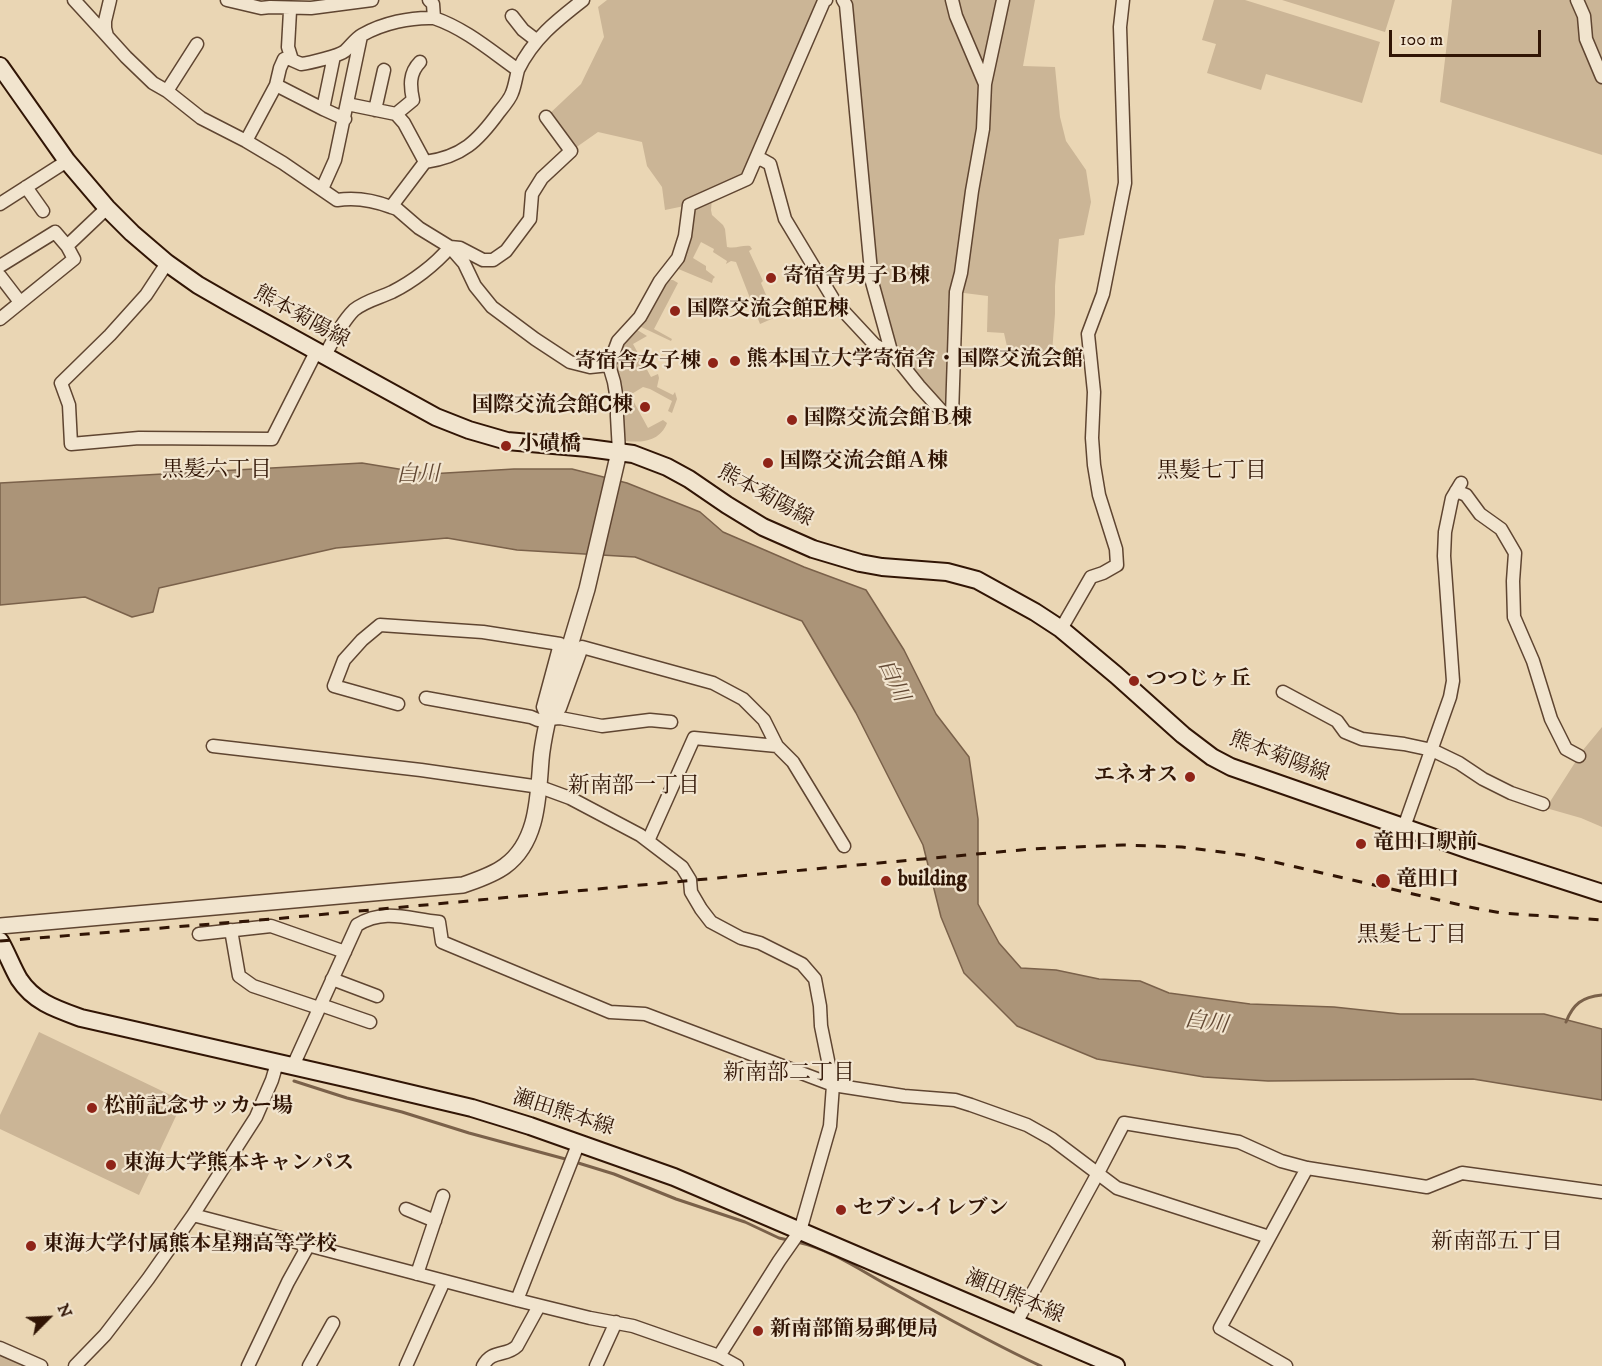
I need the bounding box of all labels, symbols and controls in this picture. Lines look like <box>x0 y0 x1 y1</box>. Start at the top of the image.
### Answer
scale bar <box>1392 18 1544 56</box>
text: 100 m <box>1400 29 1443 51</box>
place label: 寄宿舎男子Ｂ棟 <box>783 265 930 291</box>
marker: 寄宿舎男子Ｂ棟 <box>764 271 778 285</box>
street label: 熊本菊陽線 <box>249 282 353 354</box>
place label: 国際交流会館E棟 <box>687 298 849 324</box>
marker: 国際交流会館E棟 <box>668 304 682 318</box>
place label: 熊本国立大学寄宿舎・国際交流会館 <box>747 348 1083 374</box>
place label: 寄宿舎女子棟 <box>575 350 701 376</box>
marker: 熊本国立大学寄宿舎・国際交流会館 <box>728 354 742 368</box>
marker: 寄宿舎女子棟 <box>706 356 720 370</box>
place label: 国際交流会館C棟 <box>472 394 633 420</box>
marker: 国際交流会館C棟 <box>638 400 652 414</box>
place label: 国際交流会館Ｂ棟 <box>804 407 972 433</box>
marker: 国際交流会館Ｂ棟 <box>785 413 799 427</box>
place label: 小磧橋 <box>518 433 581 459</box>
marker: 小磧橋 <box>499 439 513 453</box>
place label: 国際交流会館Ａ棟 <box>780 450 948 476</box>
marker: 国際交流会館Ａ棟 <box>761 456 775 470</box>
district label: 黒髪六丁目 <box>162 458 272 484</box>
district label: 黒髪七丁目 <box>1157 459 1267 485</box>
street label: 熊本菊陽線 <box>713 461 817 533</box>
water label: 白川 <box>396 462 440 490</box>
water label: 白川 <box>871 655 913 707</box>
place label: つつじヶ丘 <box>1146 668 1251 694</box>
marker: つつじヶ丘 <box>1127 674 1141 688</box>
street label: 熊本菊陽線 <box>1225 727 1333 789</box>
place label: エネオス <box>1094 764 1178 790</box>
marker: エネオス <box>1183 770 1197 784</box>
district label: 新南部一丁目 <box>568 774 700 800</box>
place label: 竜田口駅前 <box>1373 831 1478 857</box>
marker: 竜田口駅前 <box>1354 837 1368 851</box>
place label: building <box>898 868 967 894</box>
place label: 竜田口 <box>1396 868 1459 894</box>
marker: 竜田口 <box>1374 872 1392 890</box>
marker: building <box>879 874 893 888</box>
district label: 黒髪七丁目 <box>1357 923 1467 949</box>
water label: 白川 <box>1182 1008 1230 1040</box>
district label: 新南部二丁目 <box>723 1061 855 1087</box>
street label: 瀬田熊本線 <box>509 1086 617 1142</box>
place label: 松前記念サッカー場 <box>104 1095 293 1121</box>
marker: 松前記念サッカー場 <box>85 1101 99 1115</box>
place label: 東海大学熊本キャンパス <box>123 1152 354 1178</box>
marker: 東海大学熊本キャンパス <box>104 1158 118 1172</box>
place label: セブン-イレブン <box>853 1197 1009 1223</box>
marker: セブン-イレブン <box>834 1203 848 1217</box>
district label: 新南部五丁目 <box>1431 1230 1563 1256</box>
place label: 東海大学付属熊本星翔高等学校 <box>43 1233 337 1259</box>
marker: 東海大学付属熊本星翔高等学校 <box>24 1239 38 1253</box>
street label: 瀬田熊本線 <box>961 1266 1067 1330</box>
north arrow <box>18 1288 78 1348</box>
text: N <box>53 1301 76 1321</box>
place label: 新南部簡易郵便局 <box>770 1318 938 1344</box>
marker: 新南部簡易郵便局 <box>751 1324 765 1338</box>

